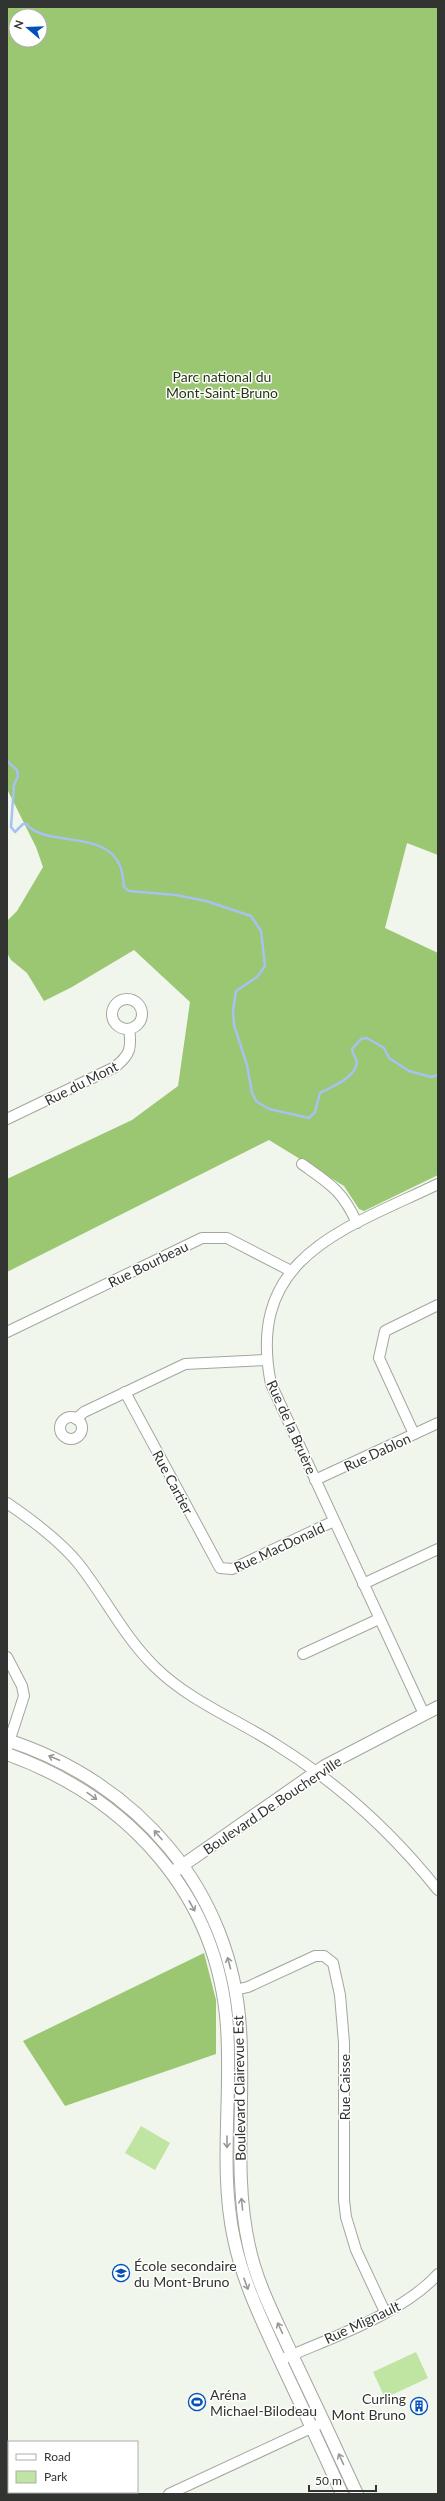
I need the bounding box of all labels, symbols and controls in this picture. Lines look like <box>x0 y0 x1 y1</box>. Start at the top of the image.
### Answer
north arrow <box>8 8 48 48</box>
text: N <box>11 18 26 31</box>
park label: Parc national du Mont-Saint-Bruno <box>166 368 278 401</box>
street label: Rue du Mont <box>42 1057 120 1109</box>
street label: Rue Bourbeau <box>105 1237 191 1291</box>
street label: Rue de la Bruère <box>264 1377 320 1477</box>
street label: Rue Dablon <box>341 1429 413 1475</box>
street label: Rue Cartier <box>149 1447 197 1517</box>
street label: Rue MacDonald <box>231 1519 327 1575</box>
street label: Boulevard De Boucherville <box>200 1752 344 1858</box>
one-way arrow <box>49 1754 61 1761</box>
one-way arrow <box>86 1792 97 1800</box>
one-way arrow <box>154 1830 163 1840</box>
one-way arrow <box>188 1900 196 1912</box>
one-way arrow <box>225 1957 232 1970</box>
street label: Boulevard Clairevue Est <box>229 2015 249 2161</box>
street label: Rue Caisse <box>336 2054 353 2120</box>
one-way arrow <box>223 2135 231 2148</box>
one-way arrow <box>238 2198 246 2211</box>
place label: École secondaire du Mont-Bruno <box>134 2257 237 2290</box>
school or university icon: École secondaire du Mont-Bruno <box>111 2263 131 2283</box>
one-way arrow <box>243 2277 251 2289</box>
street label: Rue Mignault <box>321 2297 403 2347</box>
one-way arrow <box>276 2322 283 2334</box>
place label: Aréna Michael-Bilodeau <box>210 2386 317 2419</box>
place label: Curling Mont Bruno <box>331 2390 406 2423</box>
sports icon: Aréna Michael-Bilodeau <box>187 2392 207 2412</box>
building icon: Curling Mont Bruno <box>409 2396 429 2416</box>
legend <box>8 2441 138 2493</box>
text: Road <box>44 2449 71 2464</box>
one-way arrow <box>337 2453 344 2465</box>
scale bar <box>309 2467 376 2493</box>
text: Park <box>44 2469 68 2484</box>
text: 50 m <box>315 2473 342 2488</box>

